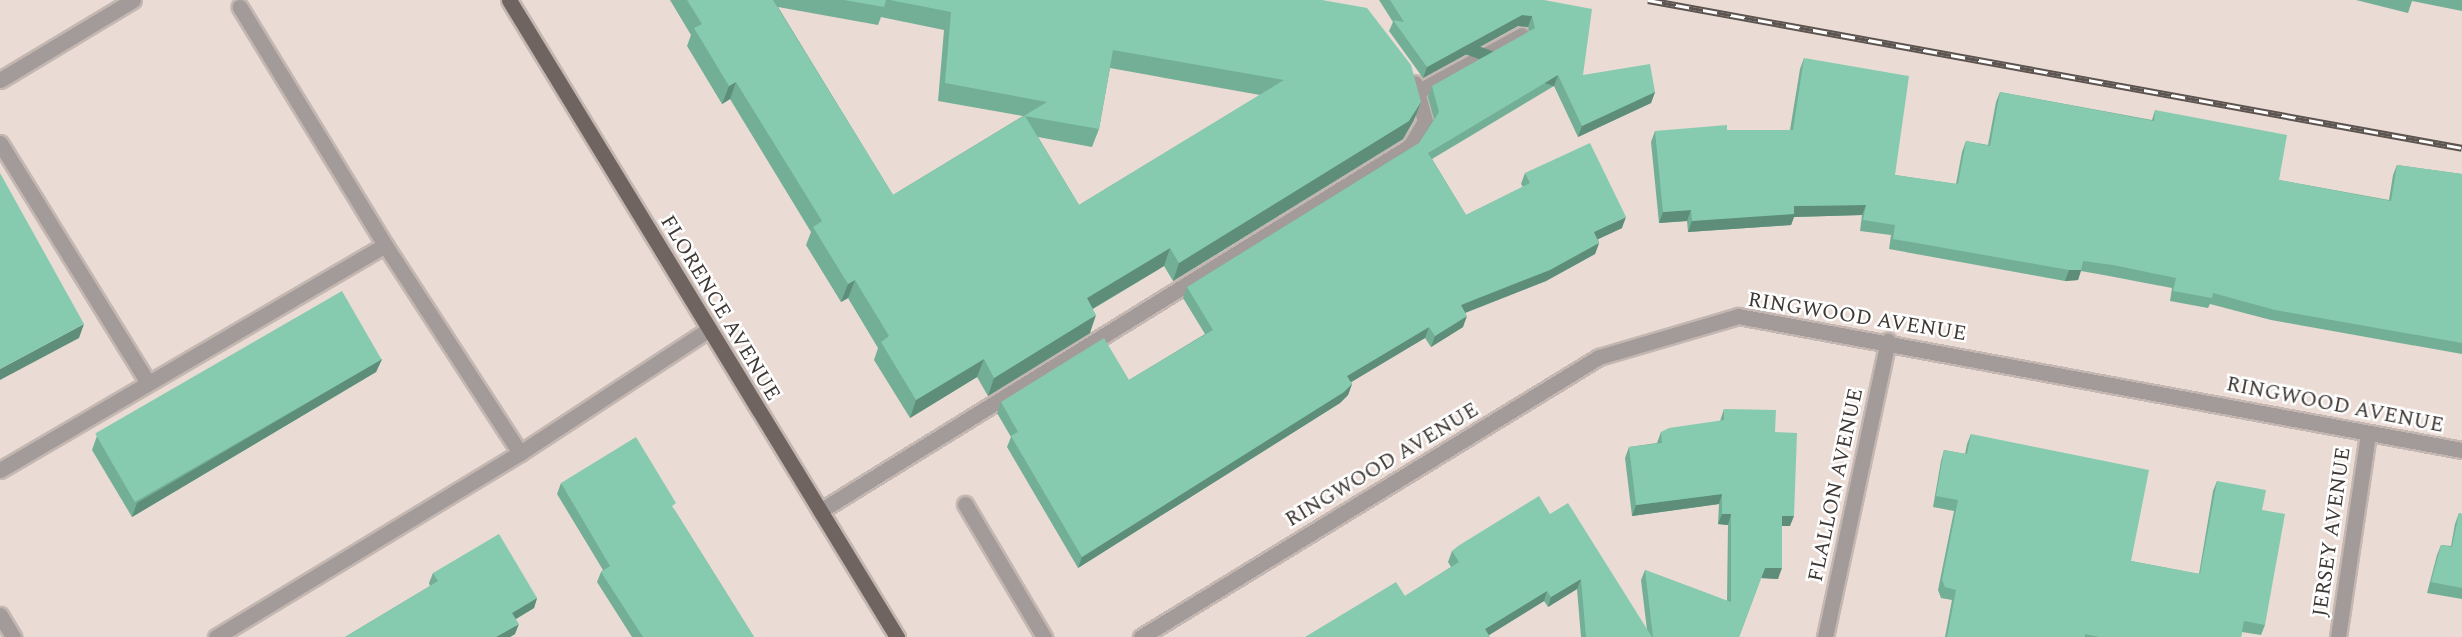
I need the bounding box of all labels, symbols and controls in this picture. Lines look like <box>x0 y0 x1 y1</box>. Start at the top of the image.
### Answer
street label: FLORENCE AVENUE <box>655 211 785 405</box>
street label: RINGWOOD AVENUE <box>1746 287 1968 347</box>
street label: RINGWOOD AVENUE <box>2224 372 2446 438</box>
street label: FLALLON AVENUE <box>1803 386 1869 584</box>
street label: RINGWOOD AVENUE <box>1281 397 1483 533</box>
street label: JERSEY AVENUE <box>2308 446 2356 618</box>

